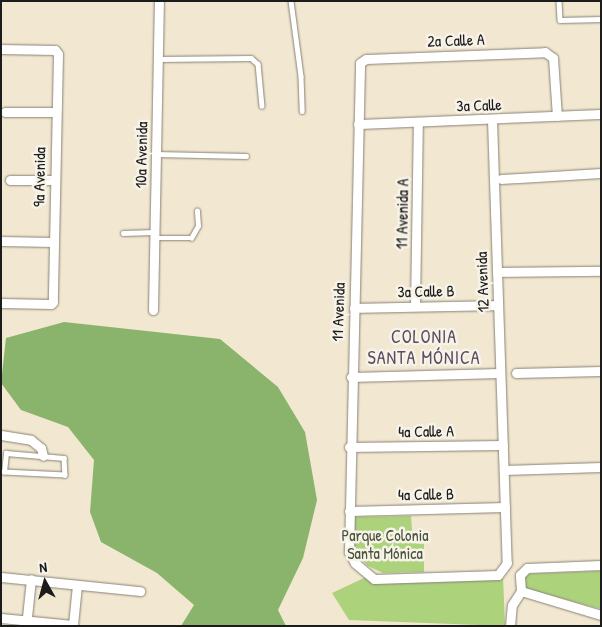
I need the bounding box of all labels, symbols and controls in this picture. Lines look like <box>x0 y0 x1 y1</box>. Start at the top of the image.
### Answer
street label: 2a Calle A <box>427 29 485 51</box>
street label: 3a Calle <box>456 95 502 115</box>
street label: 10a Avenida <box>131 121 151 189</box>
street label: 9a Avenida <box>29 147 49 207</box>
street label: 11 Avenida A <box>392 178 412 250</box>
street label: 12 Avenida <box>471 251 493 313</box>
street label: 3a Calle B <box>397 281 455 301</box>
street label: 11 Avenida <box>327 282 349 342</box>
district label: COLONIA SANTA MÓNICA <box>366 327 482 369</box>
street label: 4a Calle A <box>398 421 454 441</box>
street label: 4a Calle B <box>398 484 454 504</box>
park label: Parque Colonia Santa Mónica <box>342 525 428 563</box>
north arrow <box>20 557 70 607</box>
text: N <box>38 557 48 576</box>

